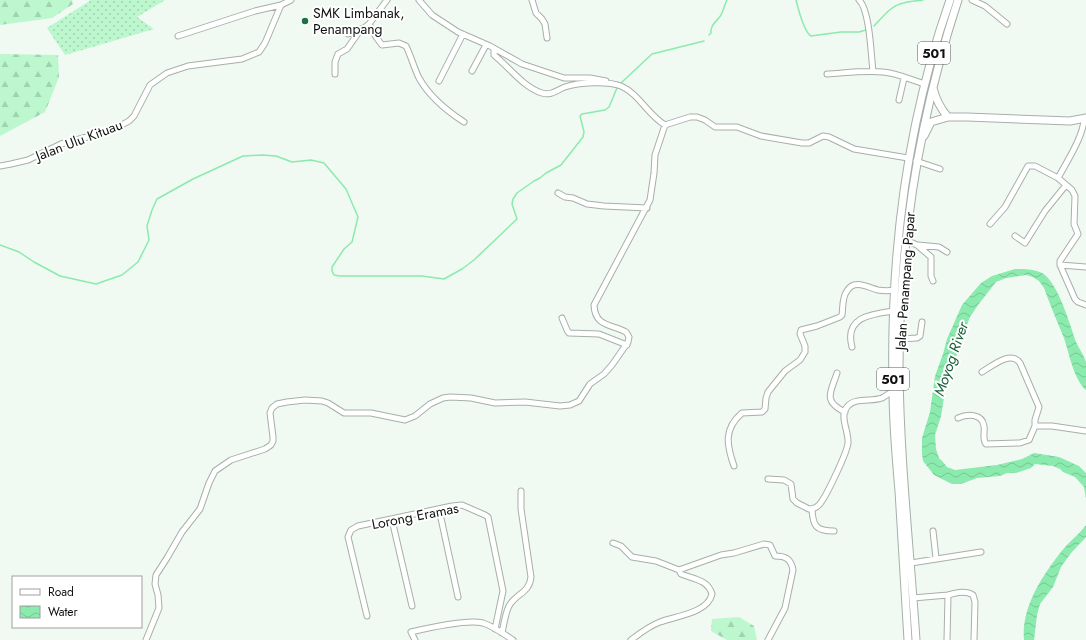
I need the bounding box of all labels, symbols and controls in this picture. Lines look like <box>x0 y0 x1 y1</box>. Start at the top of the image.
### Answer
place label: SMK Limbanak, Penampang <box>313 3 405 39</box>
marker: SMK Limbanak, Penampang <box>300 16 310 26</box>
road number: 501 <box>918 42 950 64</box>
street label: Jalan Ulu Kituau <box>31 114 125 166</box>
street label: Jalan Penampang Papar <box>890 211 920 353</box>
water label: Moyog River <box>928 318 974 399</box>
road number: 501 <box>877 368 909 390</box>
street label: Lorong Eramas <box>370 498 461 534</box>
legend <box>12 576 142 628</box>
text: Road <box>48 583 74 601</box>
text: Water <box>48 603 79 621</box>

